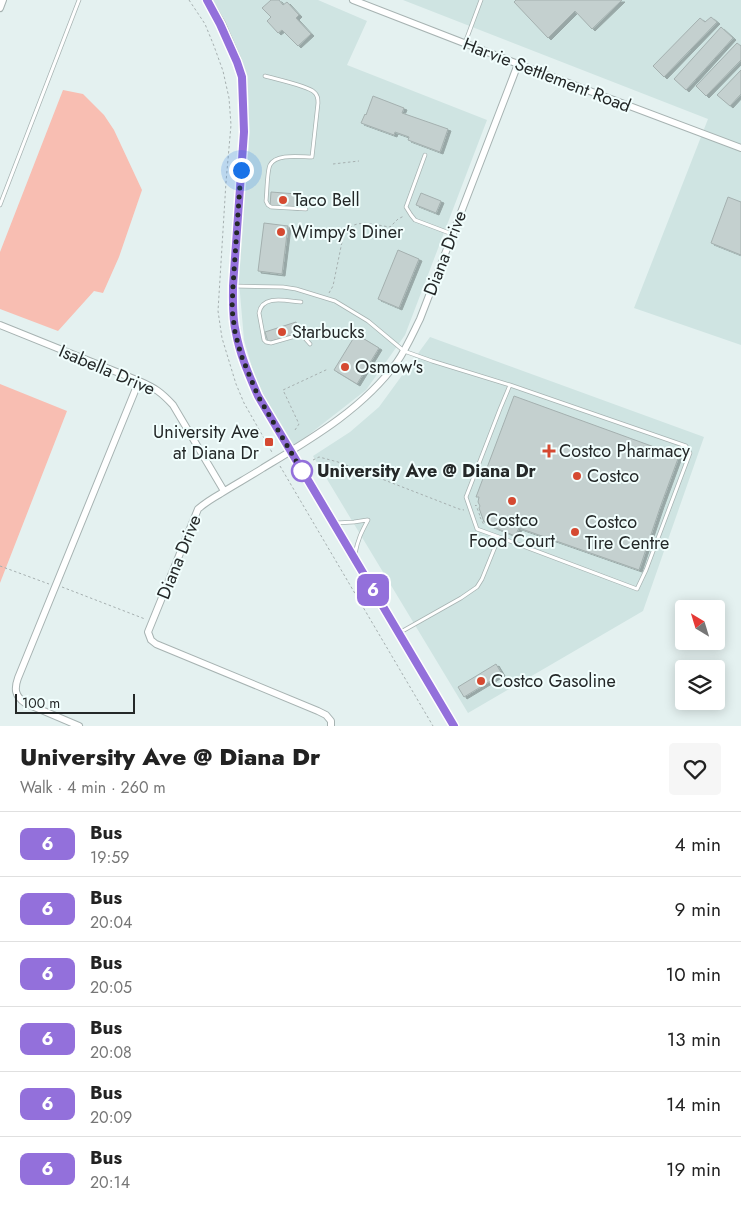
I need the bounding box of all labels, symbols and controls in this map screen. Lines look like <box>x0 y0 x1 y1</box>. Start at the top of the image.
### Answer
street label: Harvie Settlement Road <box>459 31 635 119</box>
your location <box>229 158 254 183</box>
place label: Taco Bell <box>293 187 360 213</box>
marker: Taco Bell <box>277 194 289 206</box>
street label: Diana Drive <box>417 207 473 299</box>
place label: Wimpy's Diner <box>291 219 404 245</box>
marker: Wimpy's Diner <box>275 226 287 238</box>
place label: Starbucks <box>292 319 365 345</box>
marker: Starbucks <box>276 326 288 338</box>
street label: Isabella Drive <box>55 338 159 402</box>
place label: Osmow's <box>355 354 423 380</box>
marker: Osmow's <box>339 361 351 373</box>
place label: University Ave at Diana Dr <box>153 419 260 466</box>
marker: University Ave at Diana Dr <box>263 436 275 448</box>
place label: Costco Pharmacy <box>559 438 690 464</box>
marker: Costco Pharmacy <box>543 445 555 457</box>
place label: University Ave @ Diana Dr <box>317 458 537 484</box>
marker: University Ave @ Diana Dr <box>291 460 313 482</box>
place label: Costco <box>587 463 639 489</box>
marker: Costco <box>571 470 583 482</box>
marker: Costco Food Court <box>506 495 518 507</box>
place label: Costco Food Court <box>469 507 556 554</box>
place label: Costco Tire Centre <box>585 509 669 556</box>
street label: Diana Drive <box>150 511 208 603</box>
marker: Costco Tire Centre <box>569 526 581 538</box>
line badge: 6 <box>357 574 389 606</box>
text: 6 <box>367 577 379 603</box>
north arrow <box>675 600 725 650</box>
map controls <box>675 600 725 710</box>
button: layers <box>675 660 725 710</box>
place label: Costco Gasoline <box>491 668 616 694</box>
marker: Costco Gasoline <box>475 675 487 687</box>
scale bar <box>15 691 135 714</box>
text: 100 m <box>22 693 60 713</box>
text: University Ave @ Diana Dr <box>20 739 320 774</box>
button: heart <box>669 743 721 795</box>
text: Walk · 4 min · 260 m <box>20 776 166 799</box>
text: Bus <box>90 819 122 846</box>
text: 6 <box>41 831 54 857</box>
text: 4 min <box>674 831 721 858</box>
text: 19:59 <box>90 846 129 869</box>
text: Bus <box>90 884 122 911</box>
text: 6 <box>41 896 54 922</box>
text: 9 min <box>675 896 721 923</box>
text: 20:04 <box>90 911 132 934</box>
text: Bus <box>90 949 122 976</box>
text: 6 <box>41 961 54 987</box>
text: 10 min <box>666 961 721 988</box>
text: 20:05 <box>90 976 132 999</box>
text: Bus <box>90 1014 122 1041</box>
text: 6 <box>41 1026 54 1052</box>
text: 13 min <box>667 1026 721 1053</box>
text: 20:08 <box>90 1041 132 1064</box>
text: Bus <box>90 1079 122 1106</box>
text: 6 <box>41 1091 54 1117</box>
text: 14 min <box>666 1091 721 1118</box>
text: 20:09 <box>90 1106 132 1129</box>
text: Bus <box>90 1144 122 1171</box>
text: 6 <box>41 1156 54 1182</box>
text: 19 min <box>666 1156 721 1183</box>
text: 20:14 <box>90 1171 130 1194</box>

